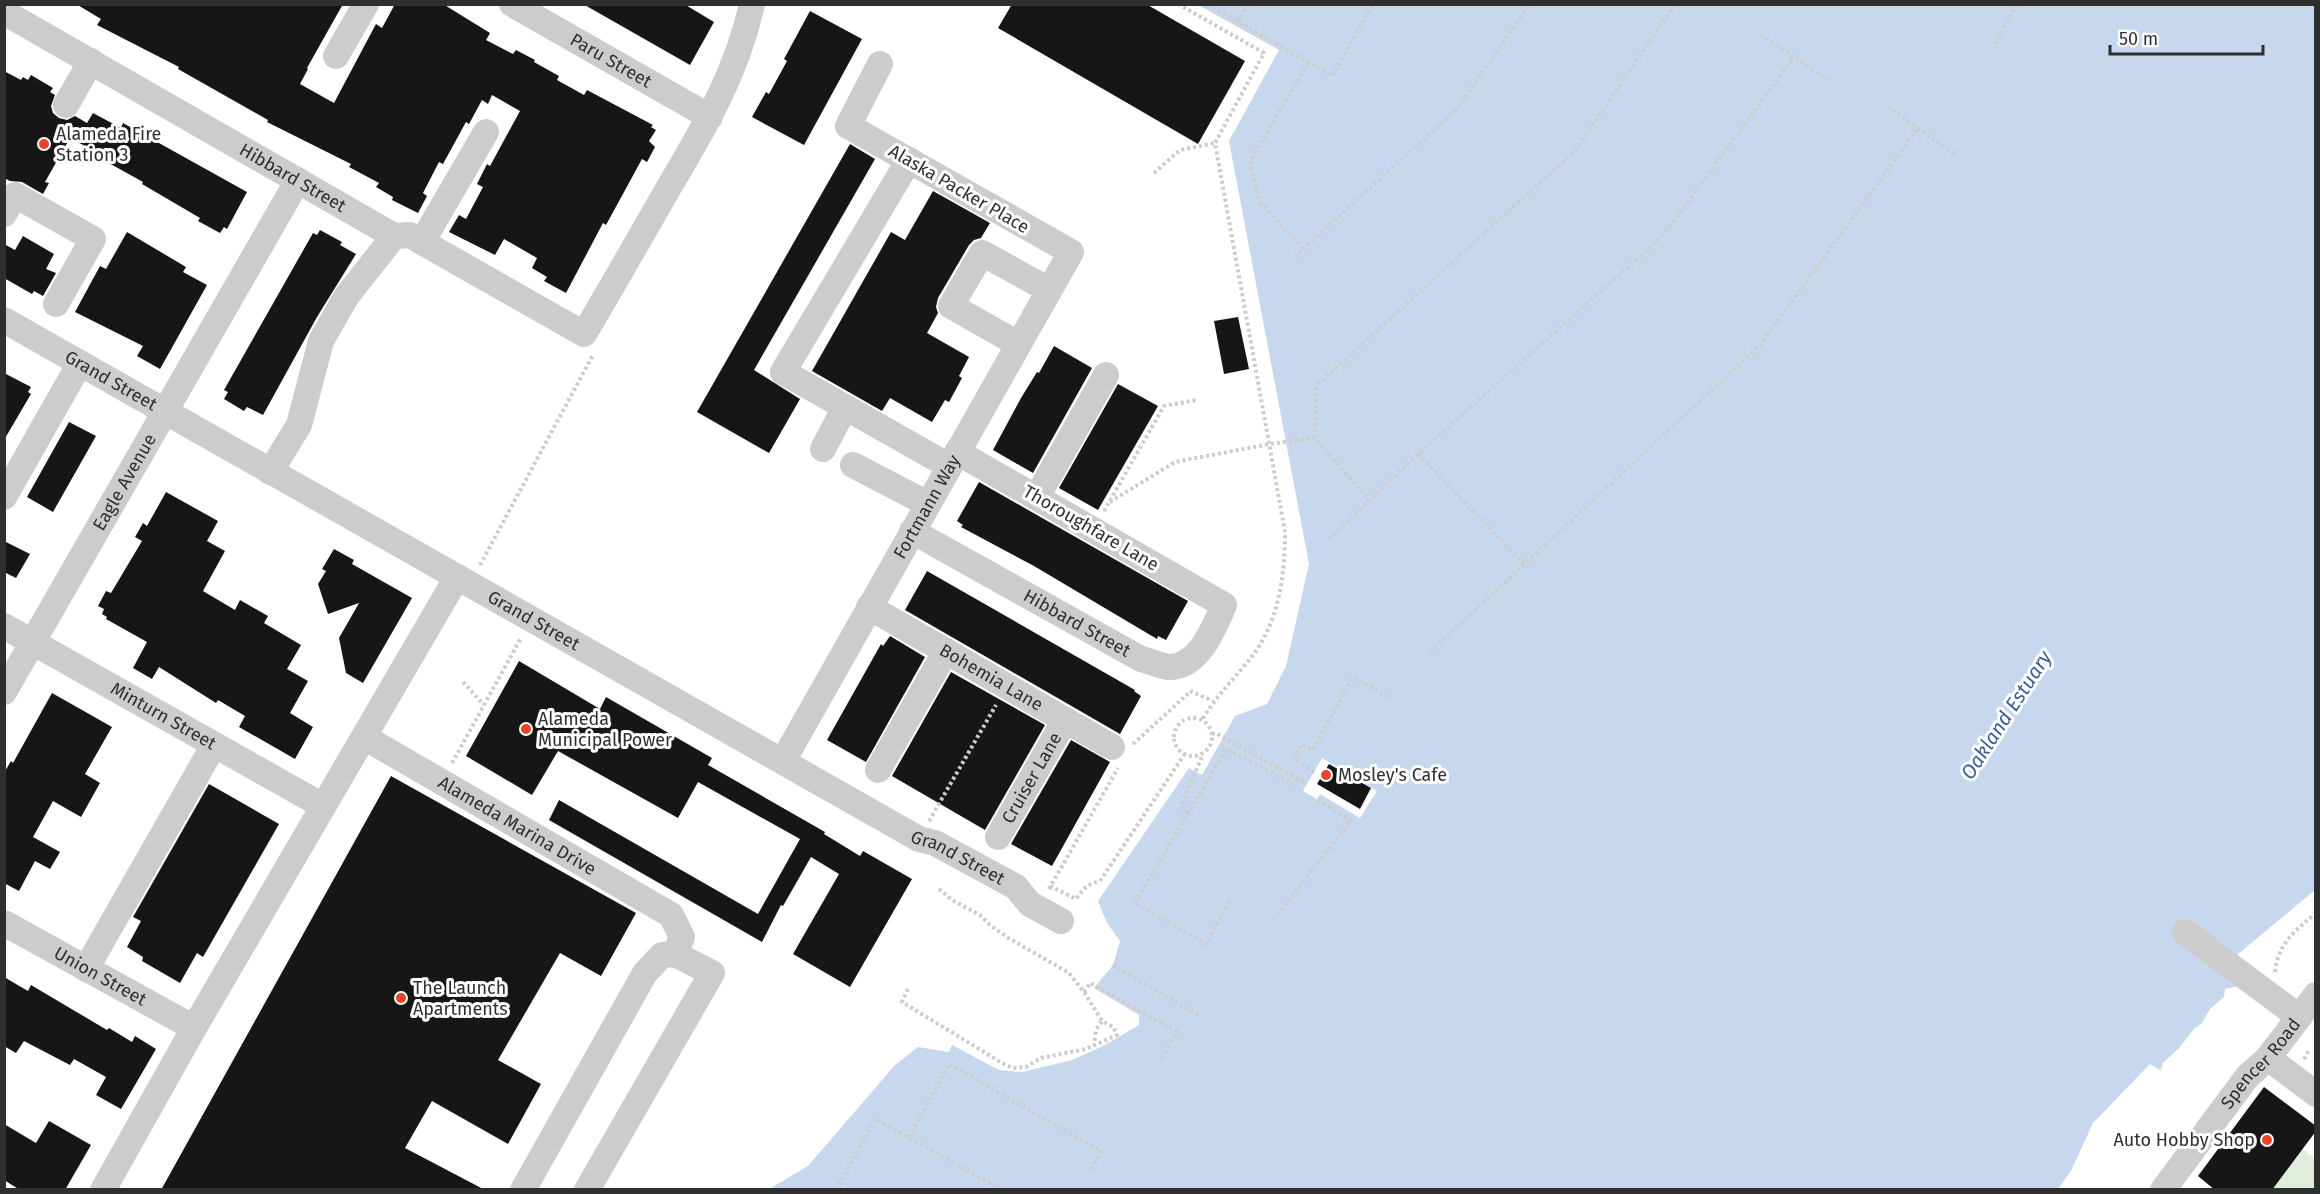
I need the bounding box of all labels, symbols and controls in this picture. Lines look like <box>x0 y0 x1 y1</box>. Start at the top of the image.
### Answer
scale bar <box>2110 18 2263 56</box>
text: 50 m <box>2119 28 2158 50</box>
street label: Paru Street <box>566 29 656 93</box>
place label: Alameda Fire Station 3 <box>56 123 161 166</box>
marker: Alameda Fire Station 3 <box>37 137 51 151</box>
street label: Hibbard Street <box>236 139 350 217</box>
street label: Alaska Packer Place <box>885 140 1033 238</box>
street label: Grand Street <box>61 346 161 416</box>
street label: Eagle Avenue <box>88 430 161 534</box>
street label: Fortmann Way <box>889 451 965 563</box>
street label: Thoroughfare Lane <box>1019 480 1163 576</box>
street label: Hibbard Street <box>1020 585 1135 662</box>
street label: Grand Street <box>484 586 584 656</box>
street label: Bohemia Lane <box>935 639 1047 716</box>
water label: Oakland Estuary <box>1955 645 2057 784</box>
street label: Minturn Street <box>107 677 221 755</box>
place label: Alameda Municipal Power <box>538 708 672 751</box>
marker: Alameda Municipal Power <box>519 722 533 736</box>
street label: Cruiser Lane <box>997 729 1066 827</box>
place label: Mosley's Cafe <box>1338 764 1447 786</box>
marker: Mosley's Cafe <box>1319 768 1333 782</box>
street label: Alameda Marina Drive <box>434 771 600 880</box>
street label: Grand Street <box>906 825 1009 890</box>
street label: Union Street <box>50 942 151 1011</box>
place label: The Launch Apartments <box>413 977 508 1020</box>
marker: The Launch Apartments <box>394 991 408 1005</box>
street label: Spencer Road <box>2216 1014 2305 1113</box>
place label: Auto Hobby Shop <box>2113 1129 2255 1151</box>
marker: Auto Hobby Shop <box>2260 1133 2274 1147</box>

